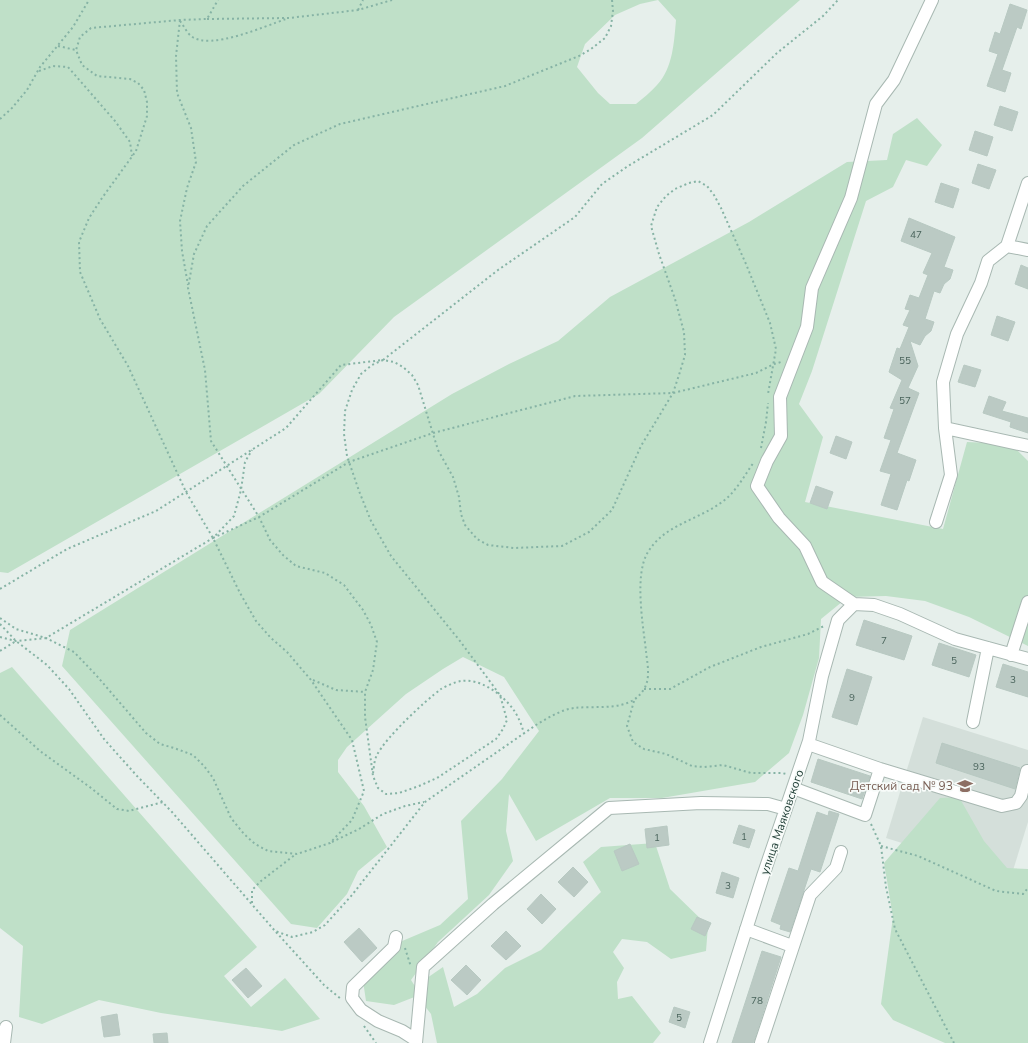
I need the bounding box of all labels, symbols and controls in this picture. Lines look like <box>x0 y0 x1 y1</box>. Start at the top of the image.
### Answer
house number: 47 <box>910 228 922 242</box>
house number: 55 <box>899 354 911 368</box>
house number: 57 <box>899 394 911 408</box>
house number: 7 <box>881 634 887 648</box>
house number: 5 <box>951 654 957 668</box>
house number: 3 <box>1010 673 1016 687</box>
house number: 9 <box>849 691 855 705</box>
house number: 93 <box>973 760 985 774</box>
street label: улица Маяковского <box>756 767 808 877</box>
school or university icon: Детский сад № 93 <box>956 777 974 795</box>
place label: Детский сад № 93 <box>850 778 953 794</box>
house number: 1 <box>741 830 747 844</box>
house number: 1 <box>654 831 660 845</box>
house number: 3 <box>725 879 731 893</box>
house number: 78 <box>751 994 763 1008</box>
house number: 5 <box>676 1011 682 1025</box>

